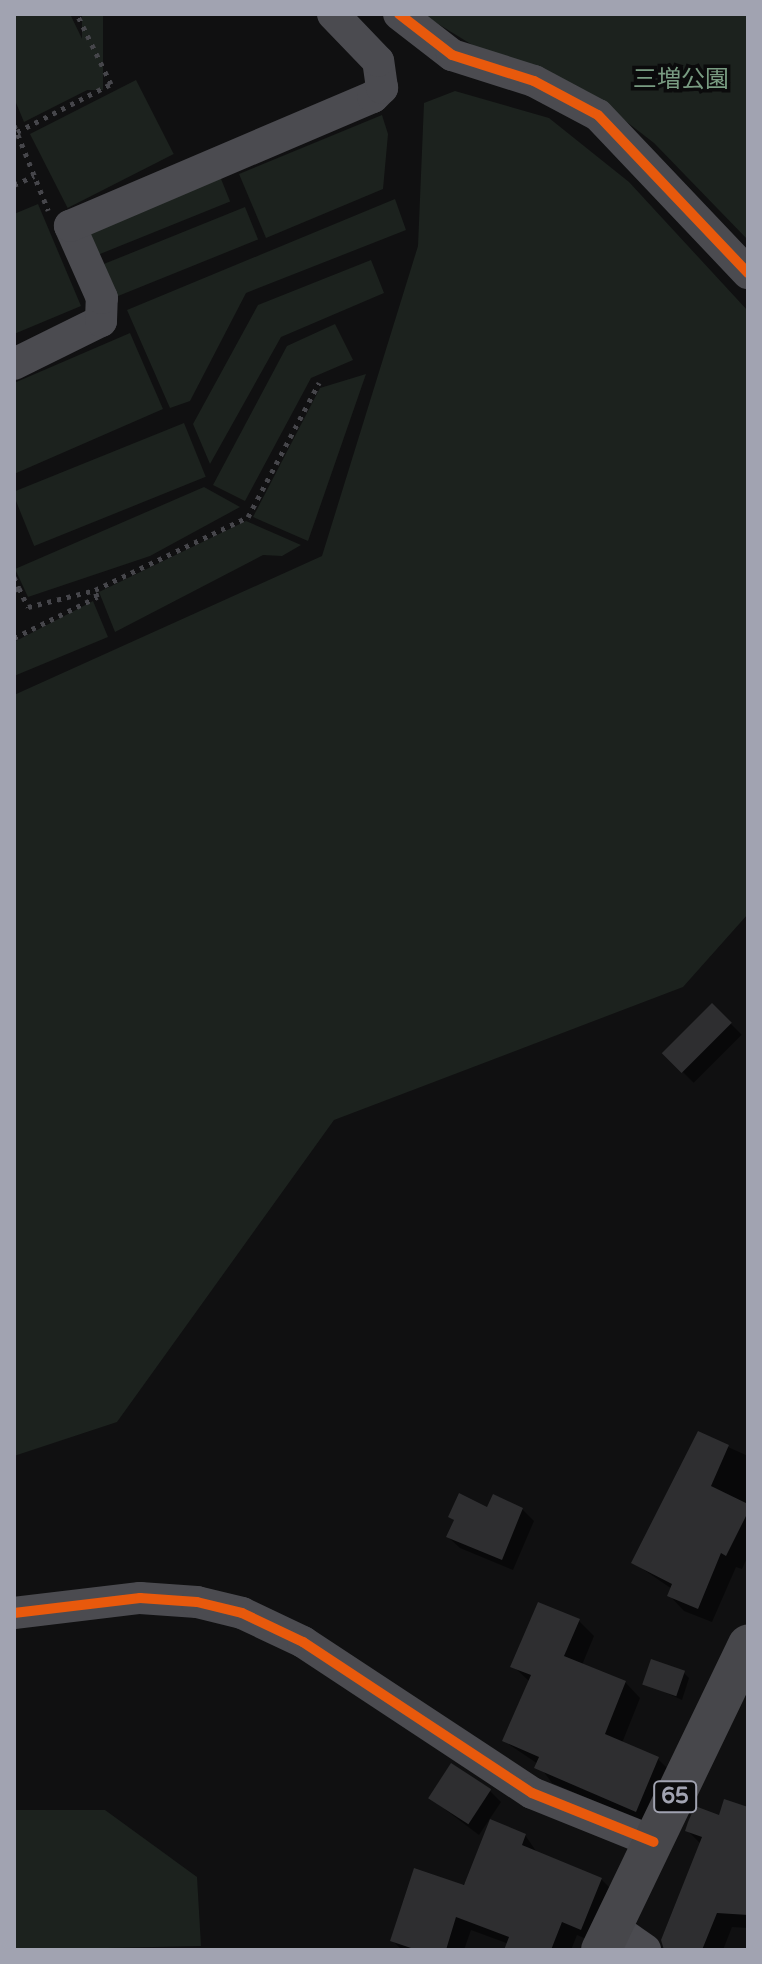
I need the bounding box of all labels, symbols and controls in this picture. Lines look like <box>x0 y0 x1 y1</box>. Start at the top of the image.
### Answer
park label: 三増公園 <box>633 66 729 94</box>
road number: 65 <box>653 1779 697 1815</box>

